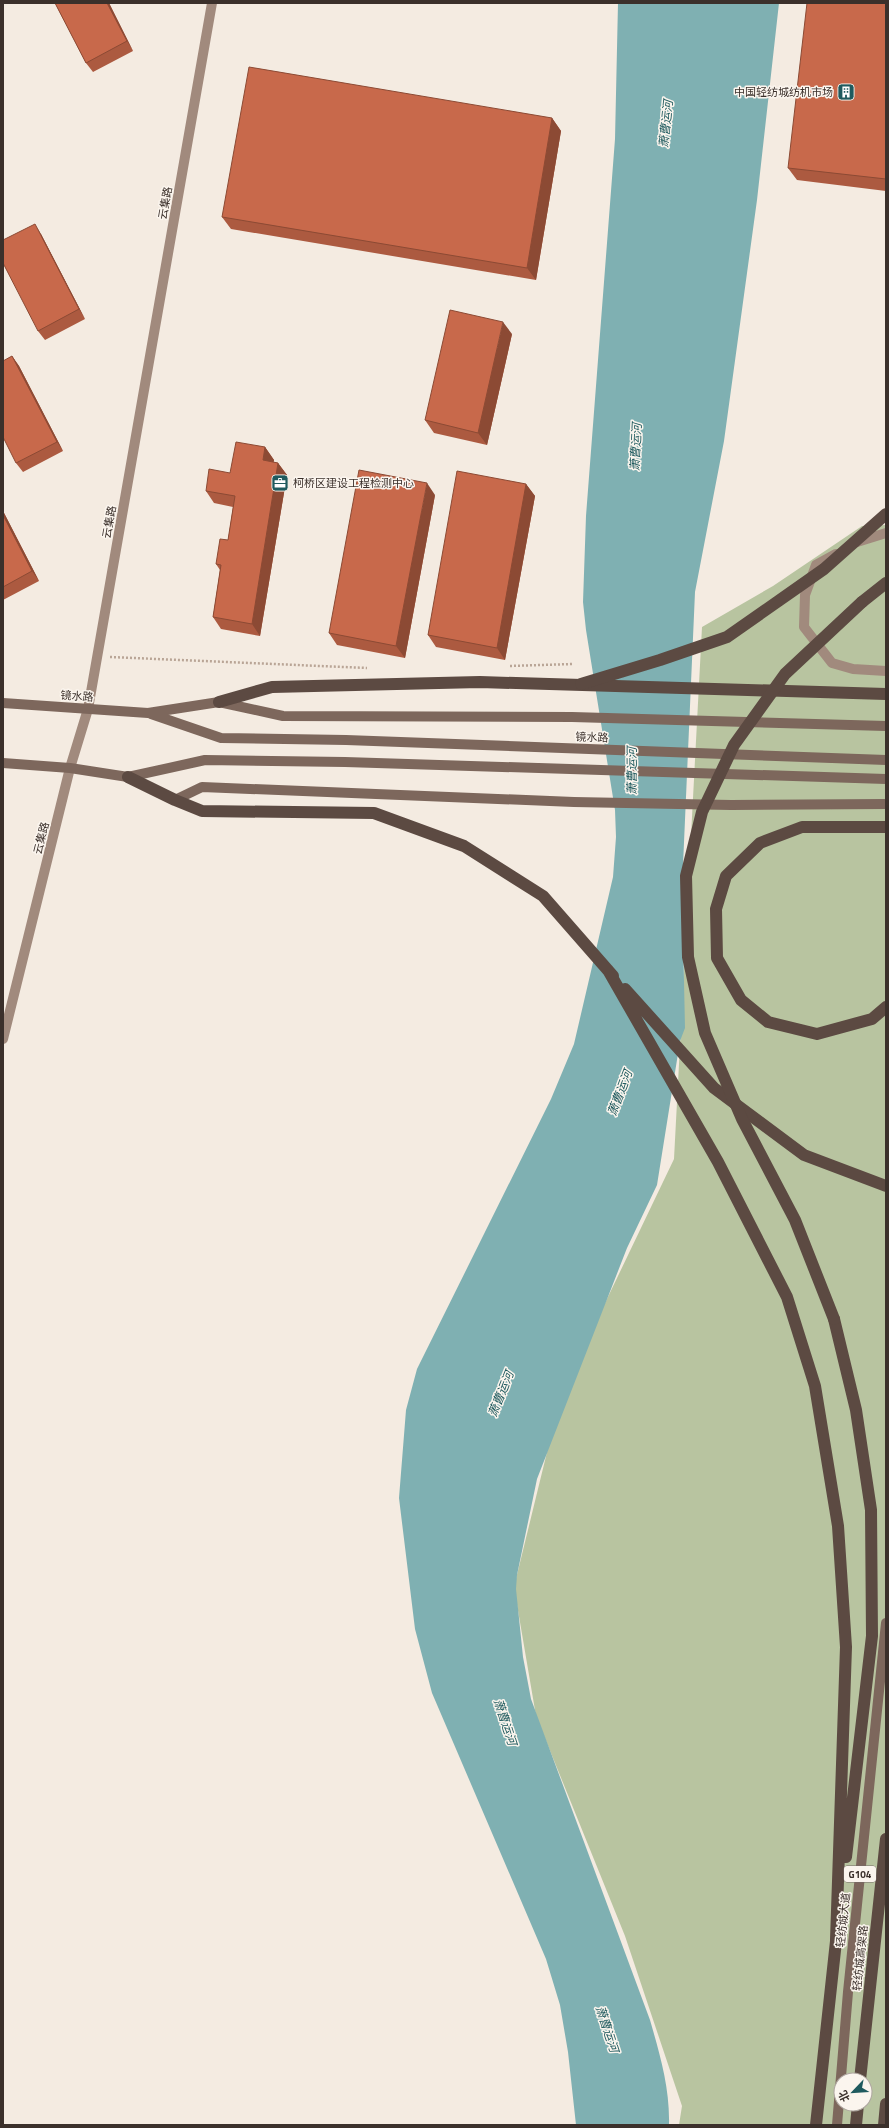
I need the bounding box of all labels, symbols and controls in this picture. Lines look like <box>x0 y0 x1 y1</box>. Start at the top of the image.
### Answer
building icon: 中国轻纺城纺机市场 <box>836 82 856 102</box>
place label: 中国轻纺城纺机市场 <box>734 84 833 100</box>
water label: 萧曹运河 <box>654 97 678 149</box>
street label: 云集路 <box>154 185 176 221</box>
water label: 萧曹运河 <box>625 421 646 471</box>
office icon: 柯桥区建设工程检测中心 <box>270 473 290 493</box>
place label: 柯桥区建设工程检测中心 <box>293 475 414 491</box>
street label: 云集路 <box>98 504 120 540</box>
street label: 镜水路 <box>60 687 94 705</box>
street label: 镜水路 <box>575 728 609 746</box>
water label: 萧曹运河 <box>622 745 641 795</box>
street label: 云集路 <box>29 820 53 856</box>
water label: 萧曹运河 <box>602 1065 638 1119</box>
water label: 萧曹运河 <box>483 1366 519 1420</box>
water label: 萧曹运河 <box>489 1696 523 1750</box>
road number: G104 <box>844 1866 876 1882</box>
street label: 轻纺城大道 <box>832 1892 854 1948</box>
street label: 轻纺城高架路 <box>849 1924 871 1992</box>
water label: 萧曹运河 <box>591 2003 625 2057</box>
north arrow <box>833 2072 873 2112</box>
text: 北 <box>834 2088 854 2105</box>

